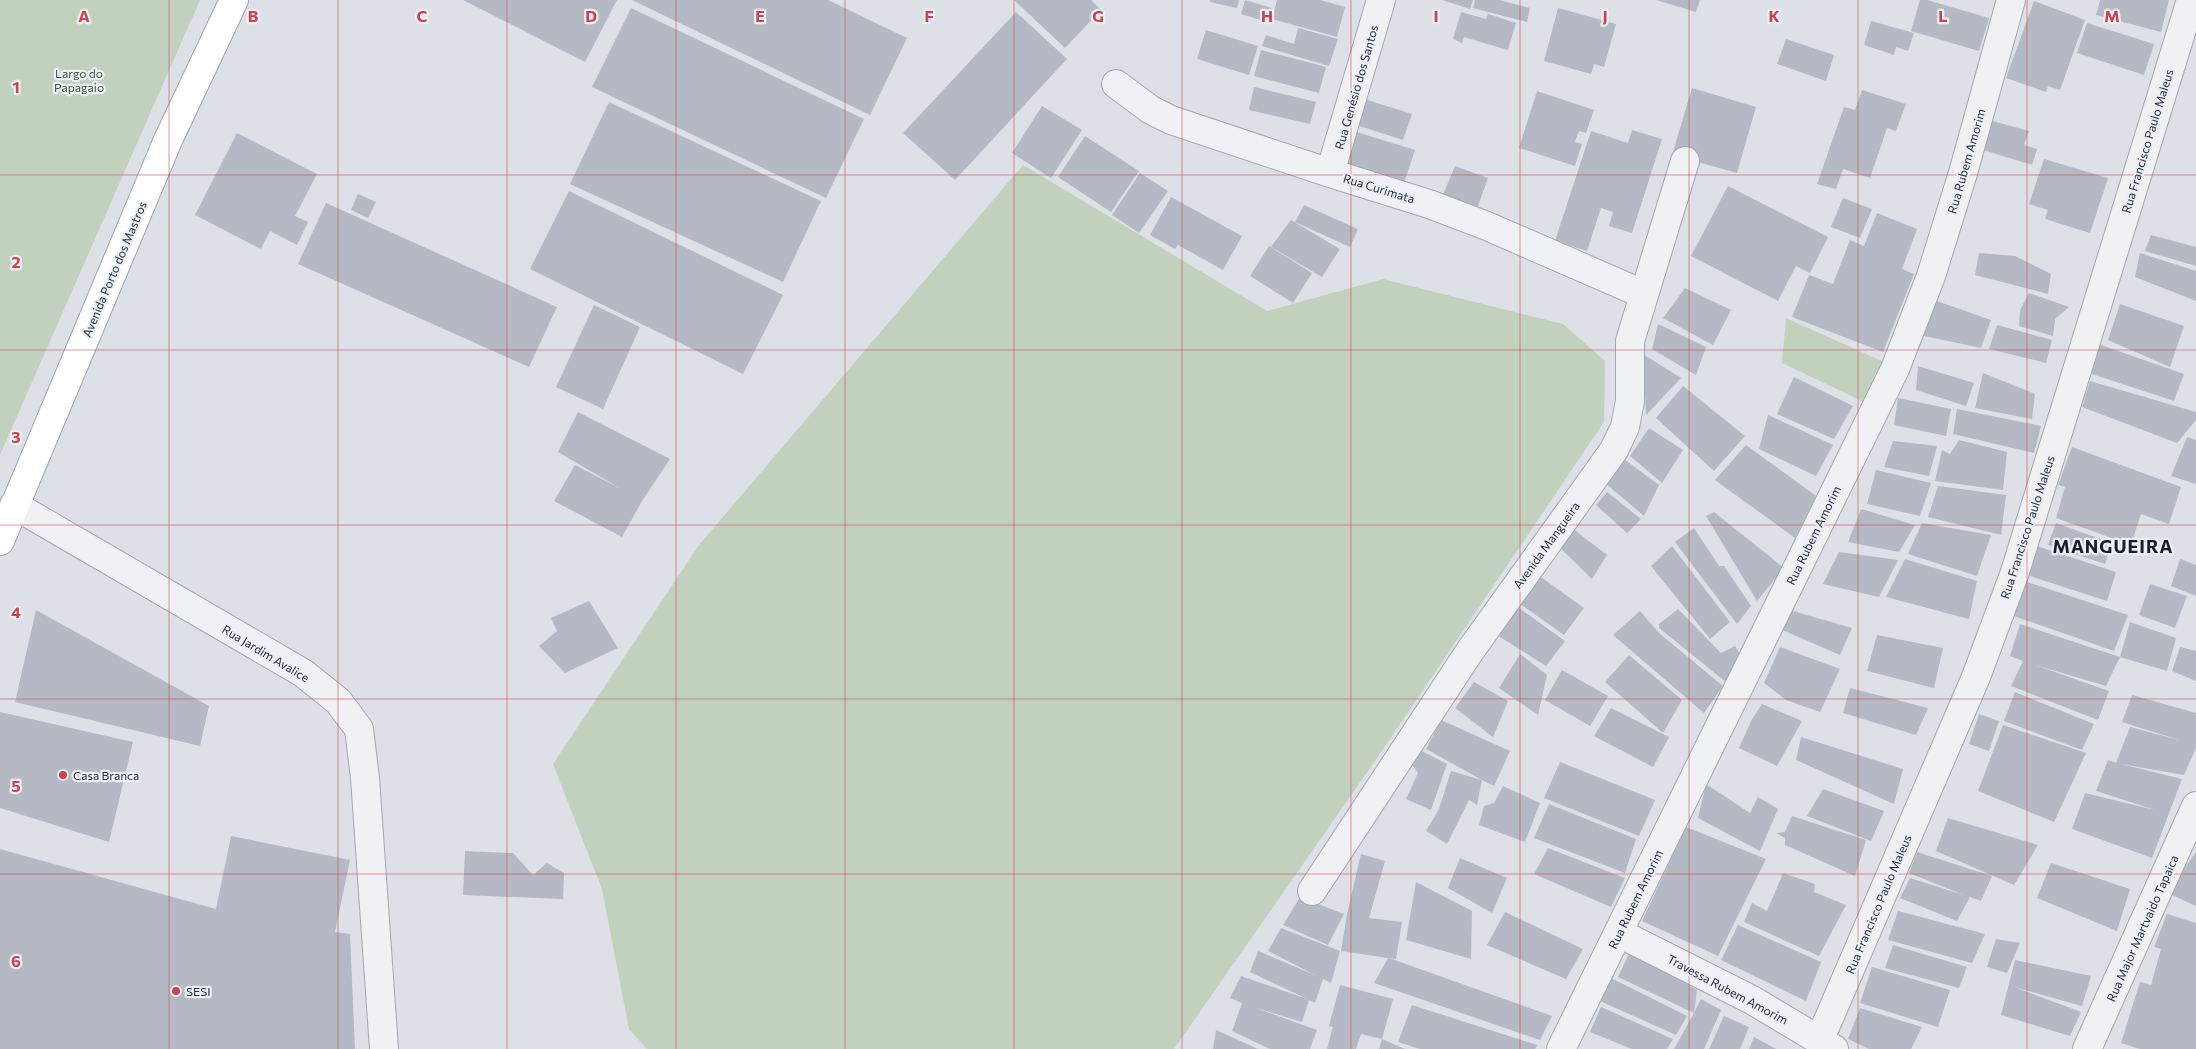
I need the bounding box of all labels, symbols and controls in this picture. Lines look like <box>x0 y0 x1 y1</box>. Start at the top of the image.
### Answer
text: A <box>78 6 90 25</box>
text: B <box>248 6 259 25</box>
text: C <box>417 6 428 25</box>
text: D <box>585 6 597 25</box>
text: E <box>755 6 765 25</box>
text: F <box>924 6 934 25</box>
text: G <box>1092 6 1104 25</box>
text: H <box>1261 6 1273 25</box>
text: I <box>1433 6 1439 25</box>
text: J <box>1602 6 1608 25</box>
text: K <box>1768 6 1780 25</box>
text: L <box>1938 6 1948 25</box>
text: M <box>2104 6 2120 25</box>
street label: Rua Genésio dos Santos <box>1332 23 1380 151</box>
park label: Largo do Papagaio <box>54 66 104 94</box>
street label: Rua Francisco Paulo Maleus <box>2118 67 2176 215</box>
text: 1 <box>12 77 20 96</box>
street label: Rua Rubem Amorim <box>1944 107 1988 215</box>
street label: Rua Curimata <box>1342 170 1416 206</box>
street label: Avenida Porto dos Mastros <box>79 199 149 339</box>
text: 2 <box>11 252 21 271</box>
text: 3 <box>11 427 21 446</box>
street label: Rua Francisco Paulo Maleus <box>1997 454 2057 600</box>
street label: Rua Rubem Amorim <box>1783 483 1843 587</box>
street label: Avenida Mangueira <box>1510 499 1582 591</box>
district label: MANGUEIRA <box>2053 535 2173 557</box>
text: 4 <box>11 602 21 621</box>
street label: Rua Jardim Avalice <box>219 622 312 685</box>
place label: Casa Branca <box>73 768 139 782</box>
marker: Casa Branca <box>57 769 69 781</box>
text: 5 <box>11 776 21 795</box>
street label: Rua Francisco Paulo Maleus <box>1842 832 1914 976</box>
street label: Rua Rubem Amorim <box>1605 847 1665 951</box>
street label: Rua Major Martvaido Tapaica <box>2103 853 2181 1003</box>
text: 6 <box>11 951 21 970</box>
street label: Travessa Rubem Amorim <box>1665 951 1791 1027</box>
place label: SESI <box>186 984 211 998</box>
marker: SESI <box>170 985 182 997</box>

